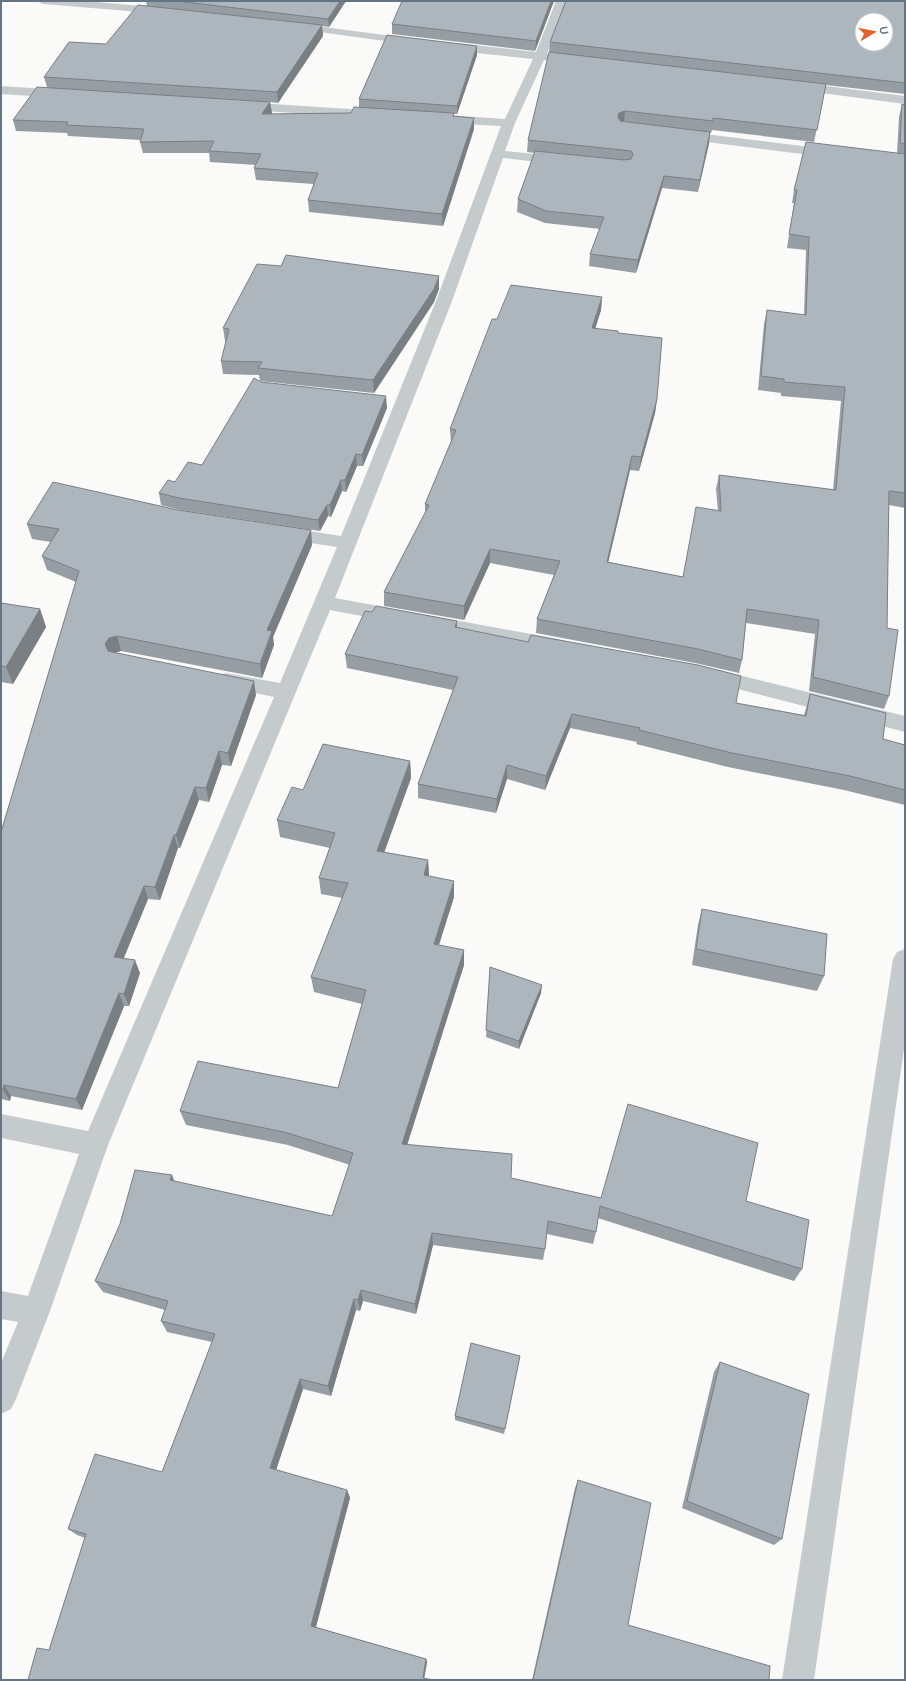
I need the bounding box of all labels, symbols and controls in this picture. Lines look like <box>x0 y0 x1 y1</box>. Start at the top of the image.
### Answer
north arrow <box>854 12 894 52</box>
text: U <box>877 25 891 35</box>

